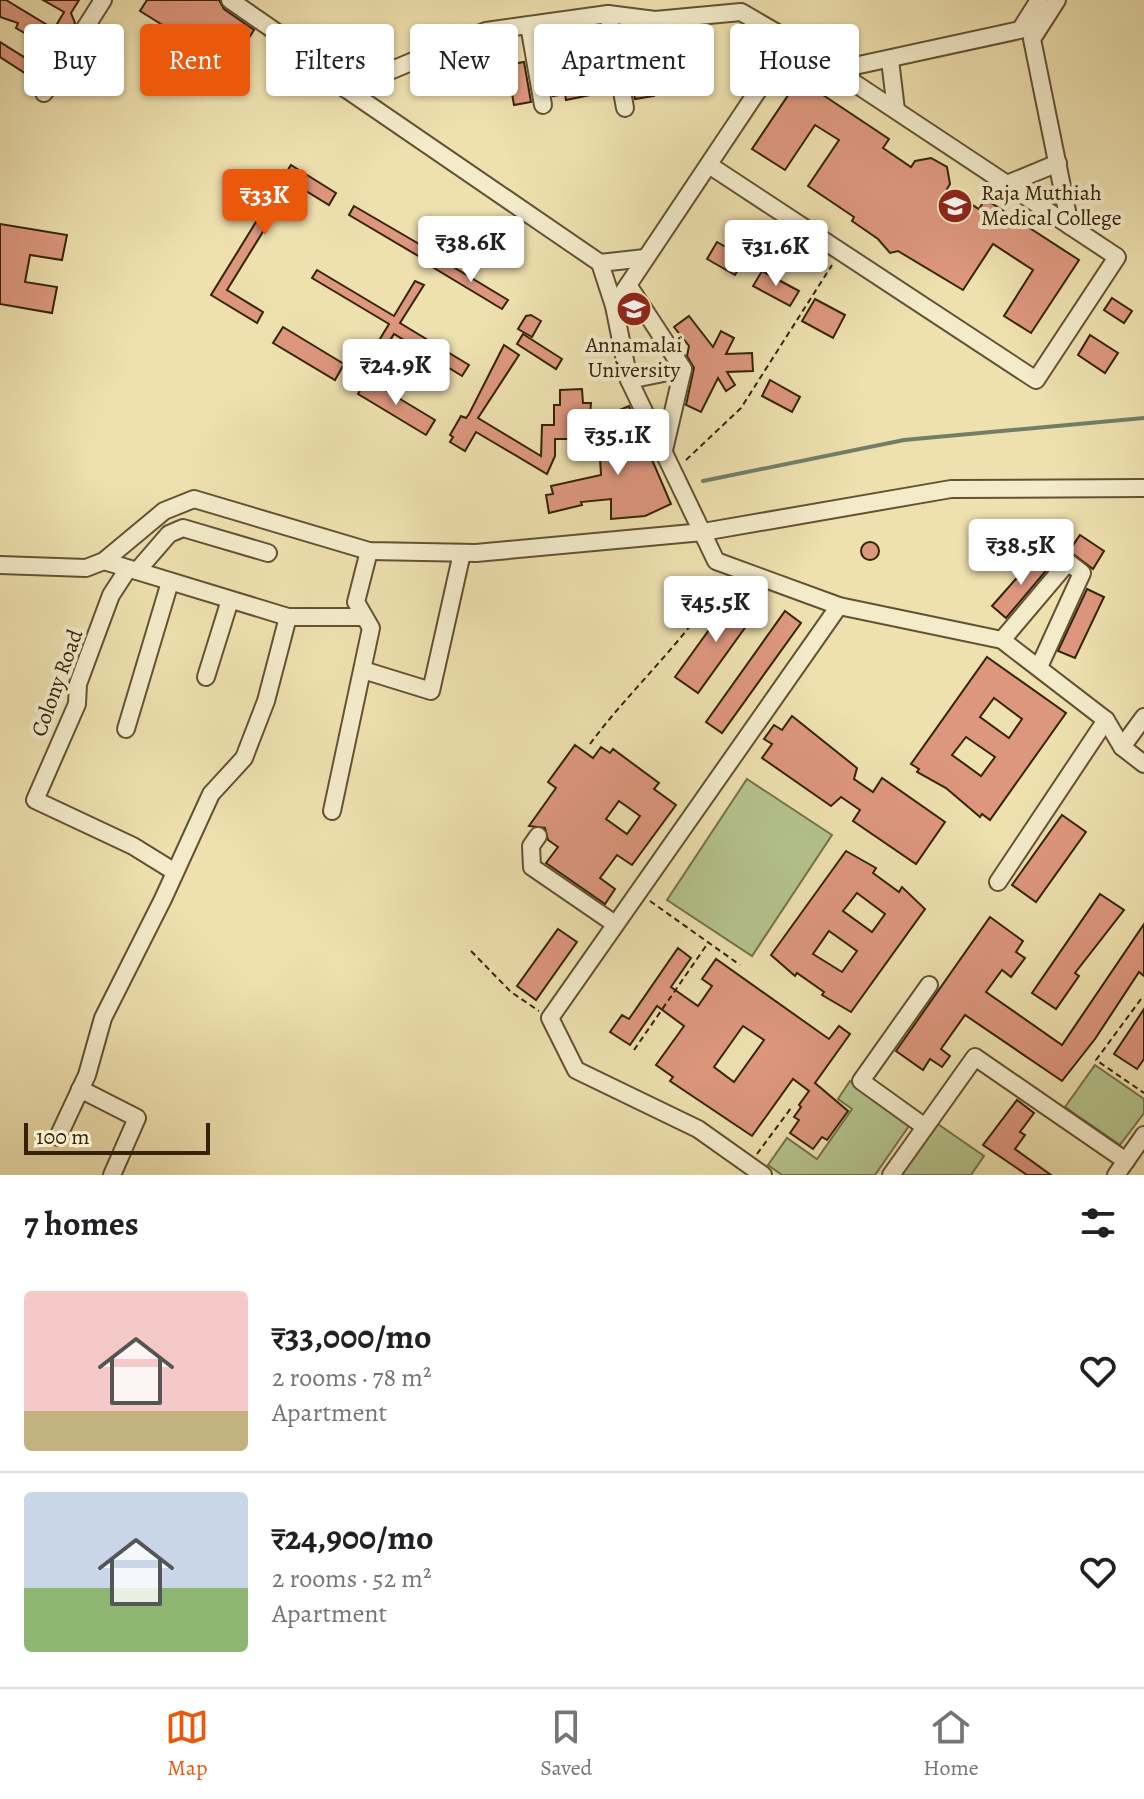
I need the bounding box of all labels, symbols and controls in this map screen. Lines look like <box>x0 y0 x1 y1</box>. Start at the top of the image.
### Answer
chip: Buy <box>24 24 124 96</box>
chip: Rent <box>140 24 250 96</box>
chip: Filters <box>266 24 394 96</box>
chip: New <box>410 24 518 96</box>
chip: Apartment <box>534 24 714 96</box>
chip: House <box>730 24 859 96</box>
pin: ₹33K <box>218 169 312 237</box>
text: ₹33K <box>240 177 290 212</box>
place label: Raja Muthiah Medical College <box>981 178 1122 233</box>
school or university icon: Raja Muthiah Medical College <box>936 187 974 225</box>
pin: ₹38.6K <box>406 216 536 284</box>
pin: ₹31.6K <box>711 220 841 288</box>
text: ₹38.6K <box>436 224 506 259</box>
text: ₹31.6K <box>743 228 809 263</box>
school or university icon: Annamalai University <box>615 290 653 328</box>
place label: Annamalai University <box>584 330 683 385</box>
pin: ₹24.9K <box>331 339 461 407</box>
text: ₹24.9K <box>361 347 431 382</box>
pin: ₹35.1K <box>553 409 683 477</box>
text: ₹35.1K <box>585 417 651 452</box>
pin: ₹38.5K <box>956 519 1086 587</box>
text: ₹38.5K <box>987 527 1055 562</box>
pin: ₹45.5K <box>651 576 781 644</box>
text: ₹45.5K <box>682 584 750 619</box>
street label: Colony Road <box>24 625 90 741</box>
scale bar <box>24 1119 210 1155</box>
text: 100 m <box>36 1122 90 1152</box>
text: 7 homes <box>24 1200 139 1247</box>
icon: filters <box>1076 1201 1120 1245</box>
text: ₹33,000/mo <box>272 1313 432 1360</box>
icon: home <box>88 1323 184 1419</box>
icon: heart <box>1076 1349 1120 1393</box>
text: 2 rooms · 78 m² <box>272 1360 431 1395</box>
text: Apartment <box>272 1395 387 1430</box>
text: ₹24,900/mo <box>272 1514 433 1561</box>
icon: home <box>88 1524 184 1620</box>
icon: heart <box>1076 1550 1120 1594</box>
text: 2 rooms · 52 m² <box>272 1561 431 1596</box>
text: Apartment <box>272 1596 387 1631</box>
tab: Map <box>165 1705 209 1783</box>
tab: Saved <box>540 1705 592 1783</box>
tab: Home <box>923 1705 979 1783</box>

